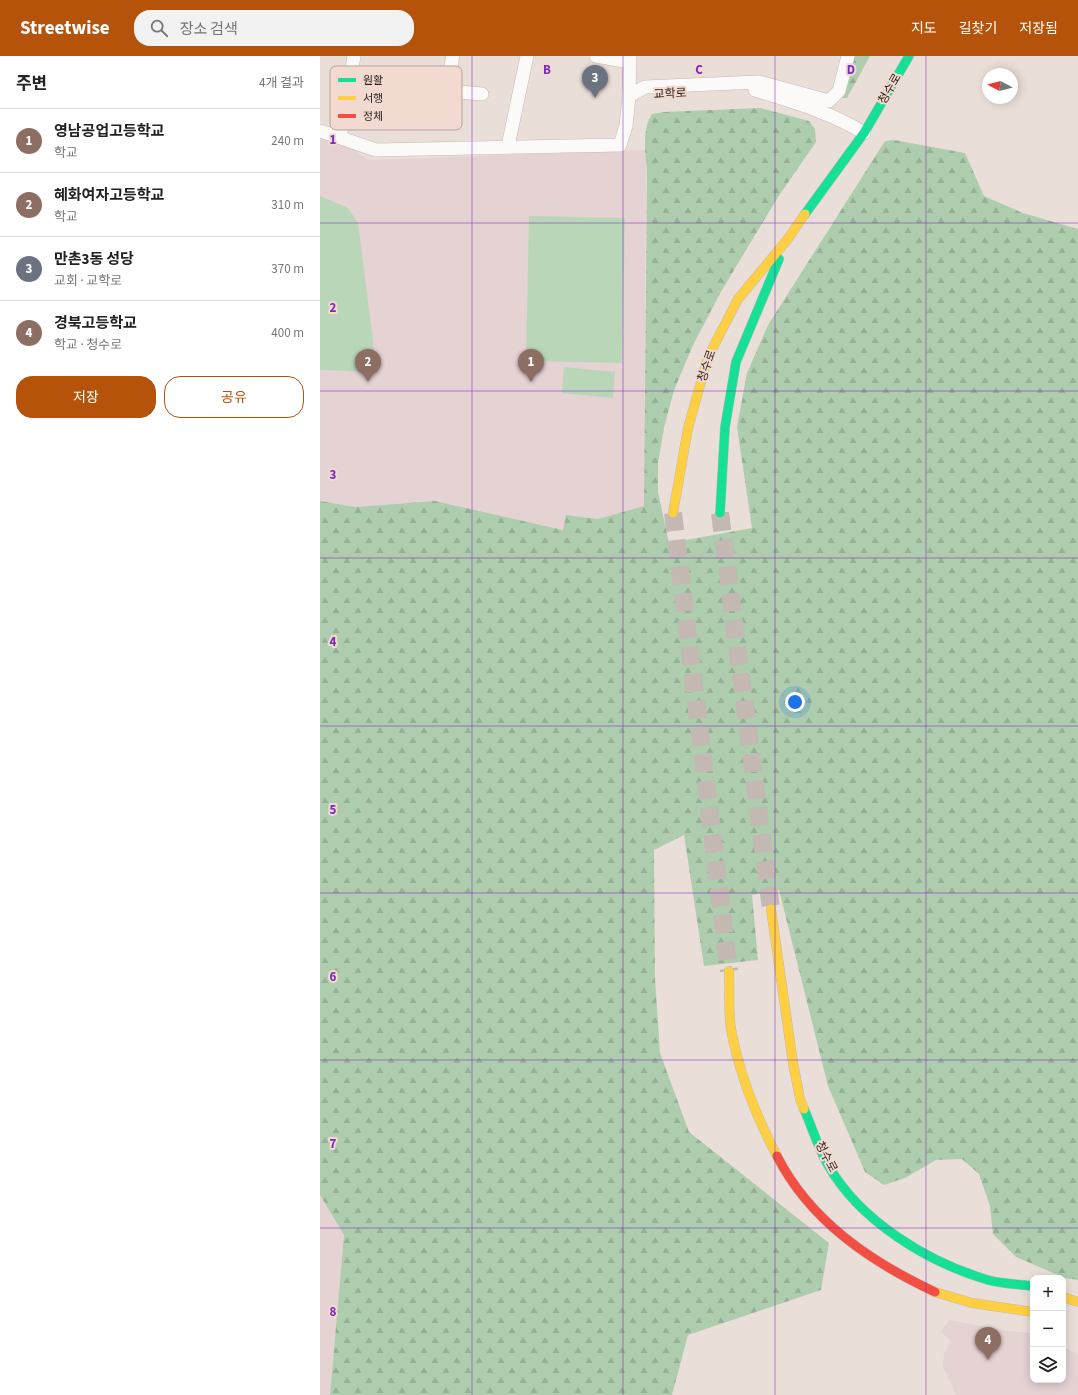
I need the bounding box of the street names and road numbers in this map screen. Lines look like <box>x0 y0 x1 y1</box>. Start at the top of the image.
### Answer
street label: 청수로 <box>874 70 906 108</box>
street label: 교학로 <box>653 85 687 103</box>
street label: 청수로 <box>694 348 720 384</box>
street label: 청수로 <box>811 1138 841 1176</box>

